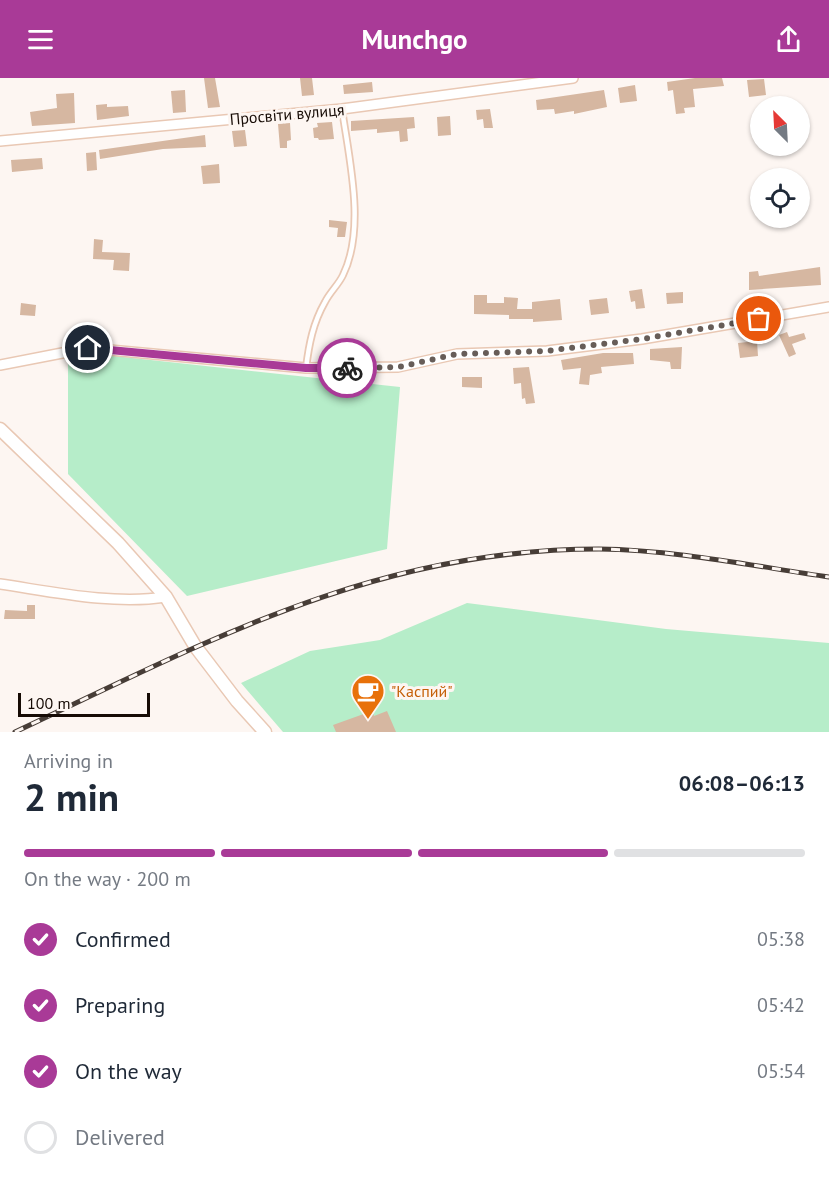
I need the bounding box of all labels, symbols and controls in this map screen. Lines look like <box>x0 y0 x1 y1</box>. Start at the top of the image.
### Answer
text: Munchgo <box>361 22 468 56</box>
icon: menu <box>24 23 57 56</box>
icon: share <box>772 23 805 56</box>
north arrow <box>750 96 810 156</box>
map controls <box>750 96 810 228</box>
street label: Просвіти вулиця <box>229 99 345 129</box>
button: locate <box>750 168 810 228</box>
pin <box>733 293 784 344</box>
icon: bag <box>742 302 775 335</box>
pin <box>62 322 113 373</box>
icon: home <box>71 331 104 364</box>
courier <box>317 338 377 398</box>
icon: bike <box>331 352 364 385</box>
cafe icon: "Каспий" <box>350 673 386 720</box>
place label: "Каспий" <box>391 681 453 701</box>
scale bar <box>18 690 150 718</box>
text: 100 m <box>27 693 70 713</box>
text: Arriving in <box>24 748 113 774</box>
text: 06:08–06:13 <box>679 769 805 797</box>
text: 2 min <box>24 771 119 822</box>
text: On the way · 200 m <box>24 866 191 892</box>
icon: check <box>24 923 57 956</box>
text: Confirmed <box>75 925 171 953</box>
text: 05:38 <box>757 926 805 952</box>
icon: check <box>24 989 57 1022</box>
text: Preparing <box>75 991 165 1019</box>
text: 05:42 <box>757 992 805 1018</box>
icon: check <box>24 1055 57 1088</box>
text: On the way <box>75 1057 182 1085</box>
text: 05:54 <box>757 1058 805 1084</box>
text: Delivered <box>75 1123 165 1151</box>

